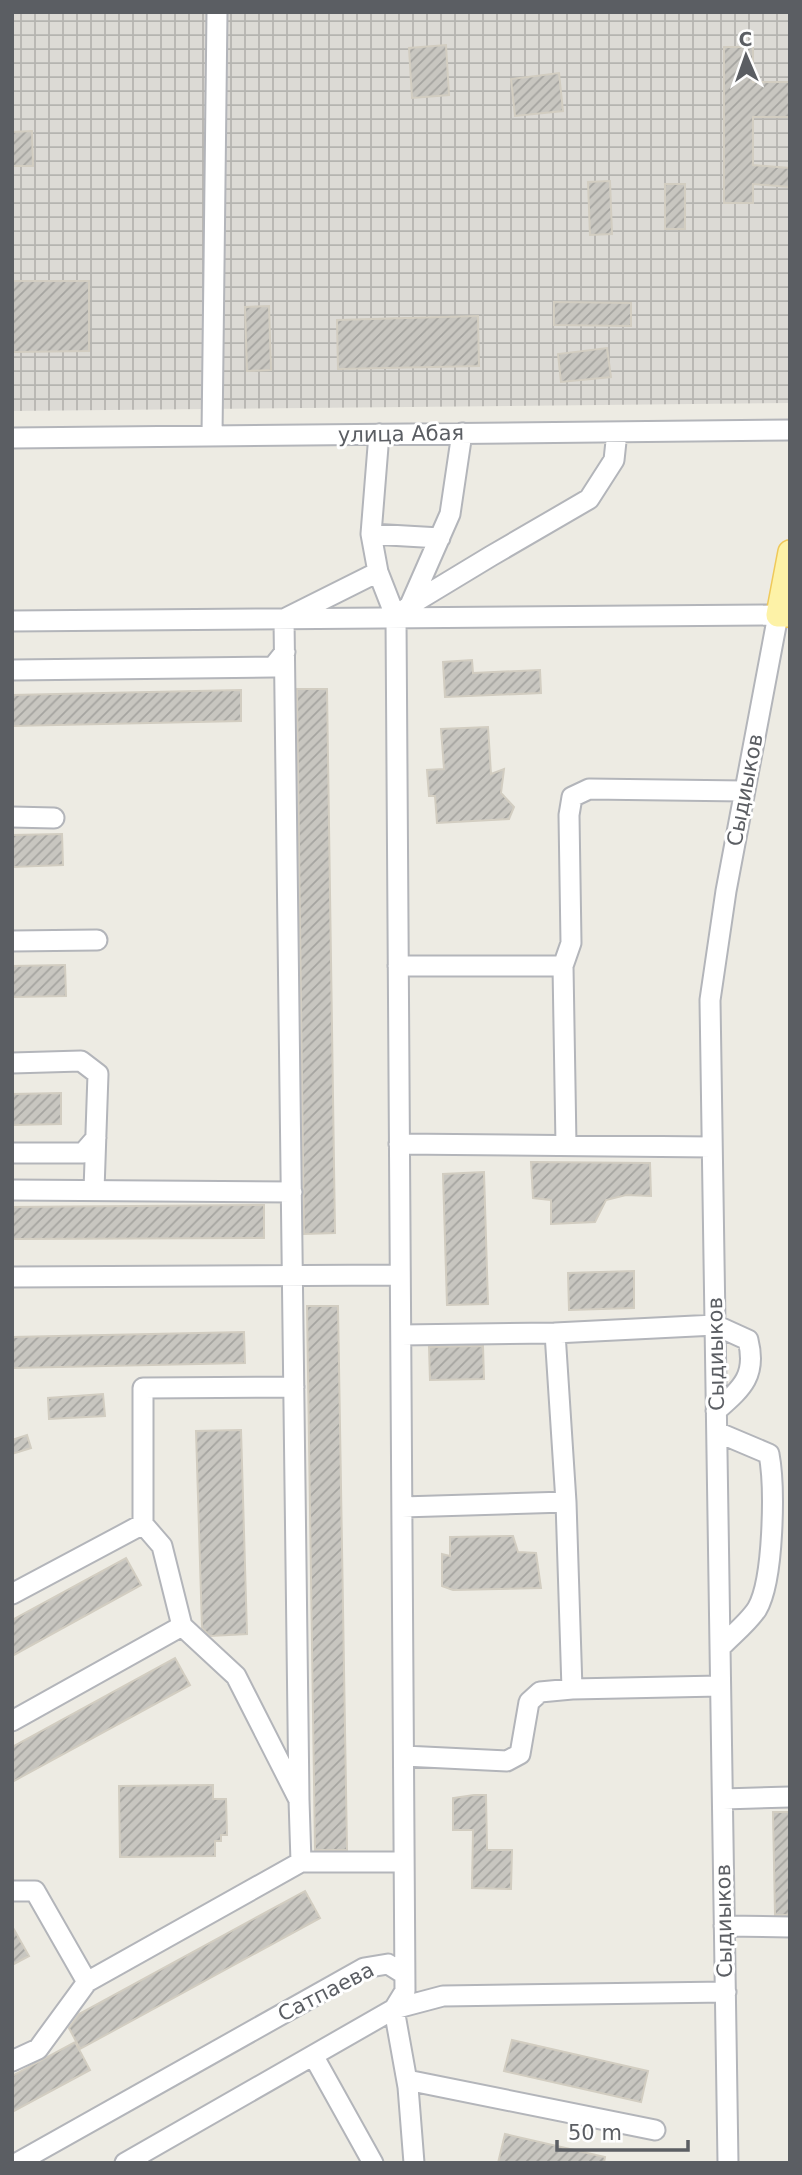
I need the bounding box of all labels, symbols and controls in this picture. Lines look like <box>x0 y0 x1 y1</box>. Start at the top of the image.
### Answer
north arrow <box>711 21 781 91</box>
text: С <box>738 28 753 50</box>
street label: улица Абая <box>338 421 464 447</box>
street label: Сыдиыков <box>722 732 768 848</box>
street label: Сыдиыков <box>703 1297 729 1411</box>
street label: Сыдиыков <box>711 1864 737 1978</box>
street label: Сатпаева <box>274 1958 378 2026</box>
scale bar <box>557 2108 688 2152</box>
text: 50 m <box>568 2121 622 2145</box>

